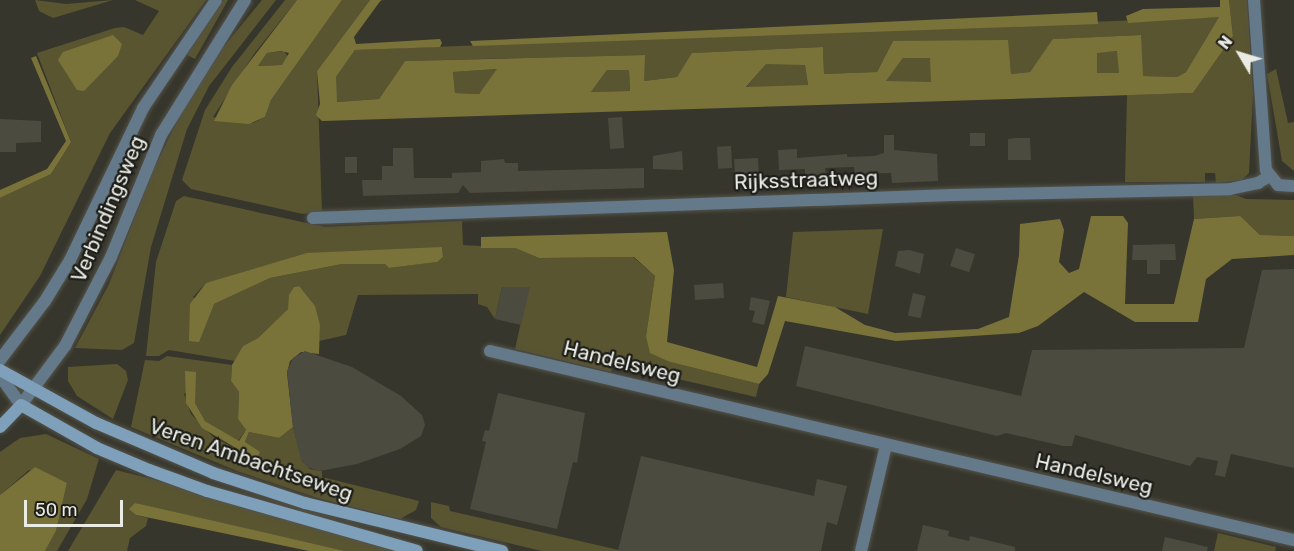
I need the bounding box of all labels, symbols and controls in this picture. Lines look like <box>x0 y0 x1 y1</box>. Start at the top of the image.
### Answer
north arrow <box>1210 24 1270 84</box>
text: N <box>1214 32 1236 53</box>
street label: Verbindingsweg <box>66 132 150 286</box>
street label: Rijksstraatweg <box>733 165 879 195</box>
street label: Handelsweg <box>561 335 683 389</box>
street label: Veren Ambachtseweg <box>146 413 356 507</box>
street label: Handelsweg <box>1033 448 1155 500</box>
scale bar <box>27 488 126 526</box>
text: 50 m <box>35 499 78 521</box>

